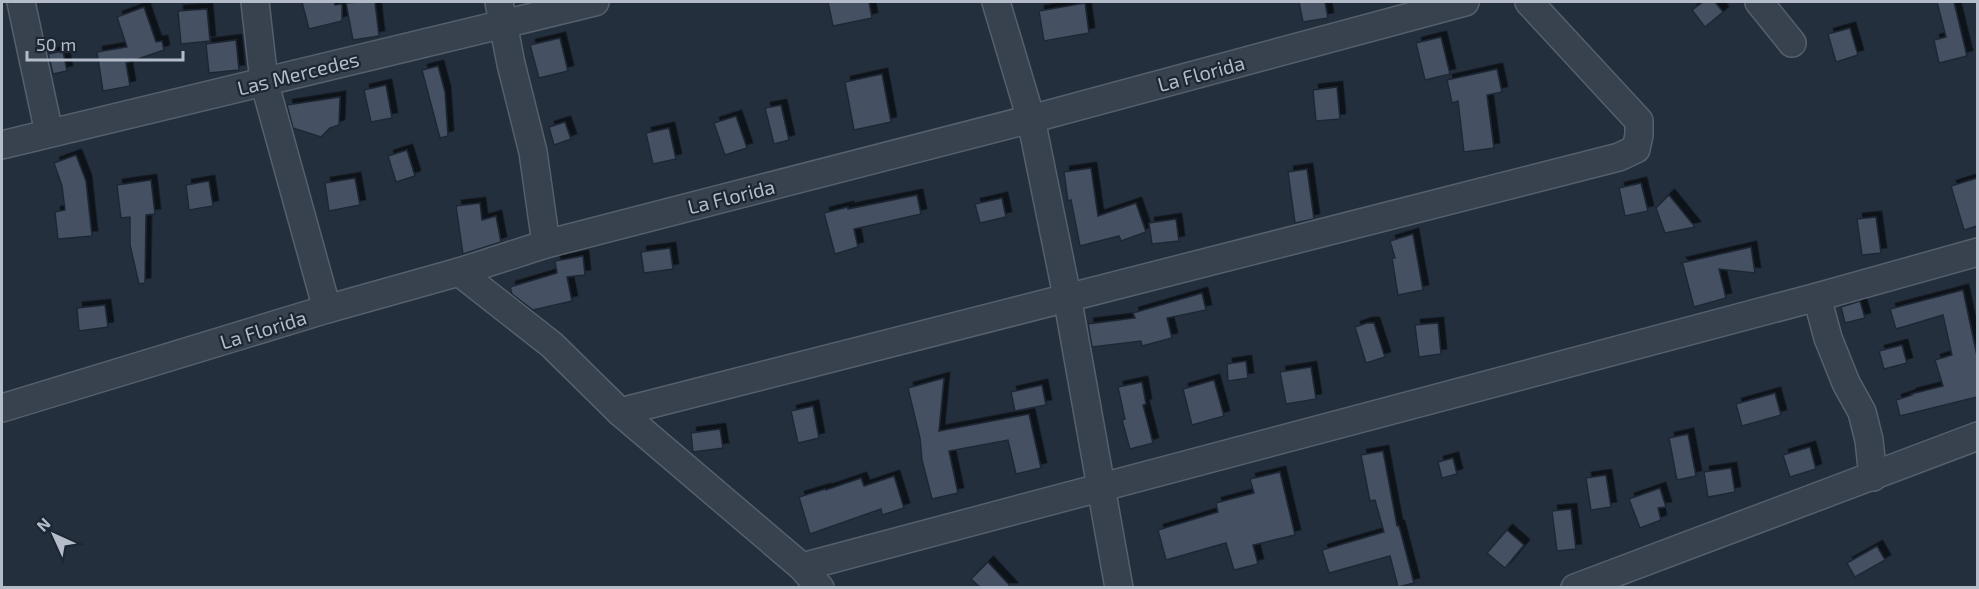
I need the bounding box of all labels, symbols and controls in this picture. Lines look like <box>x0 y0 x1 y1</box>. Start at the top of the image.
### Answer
scale bar <box>27 24 183 62</box>
text: 50 m <box>36 33 76 55</box>
street label: Las Mercedes <box>235 46 361 100</box>
street label: La Florida <box>1155 50 1247 96</box>
street label: La Florida <box>685 174 777 218</box>
street label: La Florida <box>217 304 309 354</box>
north arrow <box>24 505 84 565</box>
text: N <box>32 513 54 535</box>

